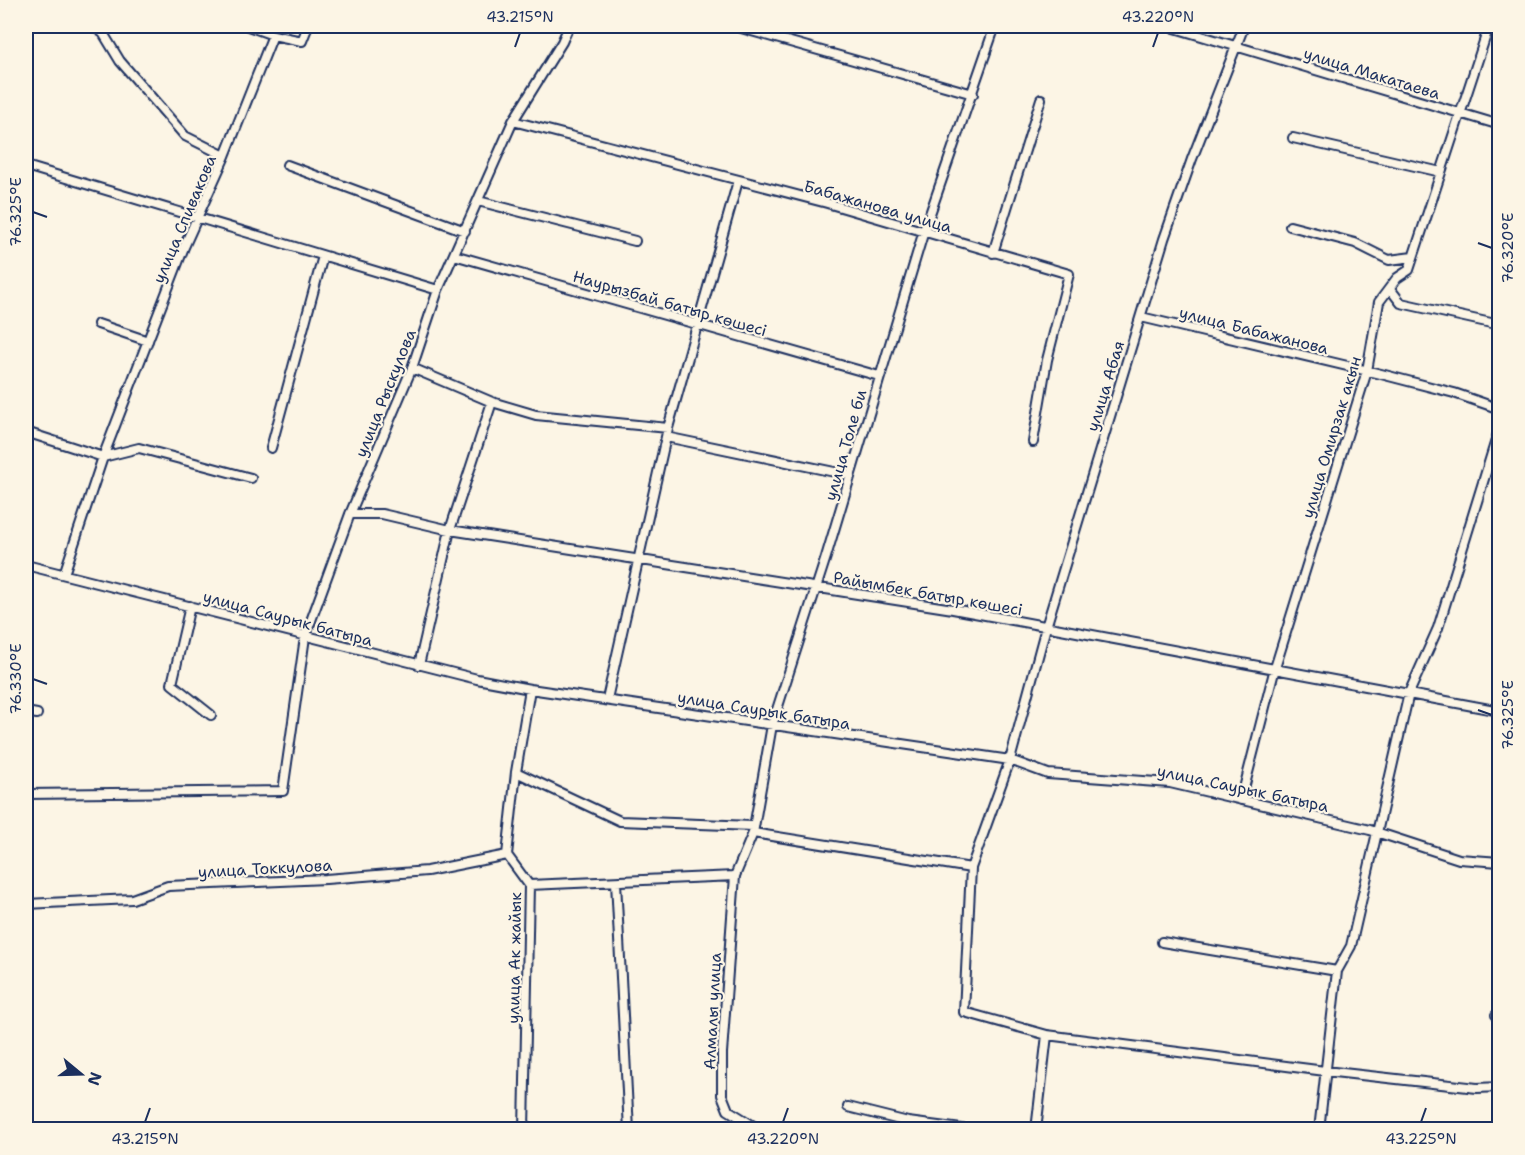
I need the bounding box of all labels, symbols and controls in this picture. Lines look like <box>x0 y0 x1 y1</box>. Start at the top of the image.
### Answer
text: 43.215°N <box>486 7 554 27</box>
text: 43.220°N <box>1122 7 1194 27</box>
street label: улица Макатаева <box>1301 43 1443 104</box>
street label: улица Спивакова <box>148 152 221 286</box>
street label: Бабажанова улица <box>801 175 954 238</box>
text: 76.325°E <box>6 177 26 247</box>
text: 76.320°E <box>1498 213 1518 283</box>
street label: Наурызбай батыр көшесі <box>570 266 769 341</box>
street label: улица Бабажанова <box>1177 302 1331 359</box>
street label: улица Рыскулова <box>350 326 421 460</box>
street label: улица Абая <box>1082 338 1129 434</box>
street label: улица Омирзак акын <box>1297 354 1366 521</box>
street label: улица Толе би <box>820 387 871 503</box>
street label: Райымбек батыр көшесі <box>832 566 1024 620</box>
street label: улица Саурык батыра <box>201 586 375 651</box>
text: 76.330°E <box>6 643 26 715</box>
text: 76.325°E <box>1498 680 1518 750</box>
street label: улица Саурык батыра <box>676 686 852 735</box>
street label: улица Саурык батыра <box>1155 760 1331 817</box>
street label: улица Токкулова <box>197 854 333 882</box>
street label: улица Ак жайык <box>503 892 526 1024</box>
street label: Алмалы улица <box>699 952 726 1070</box>
north arrow <box>51 1044 111 1104</box>
text: N <box>83 1069 107 1088</box>
text: 43.215°N <box>111 1129 179 1149</box>
text: 43.220°N <box>747 1129 819 1149</box>
text: 43.225°N <box>1385 1129 1457 1149</box>

